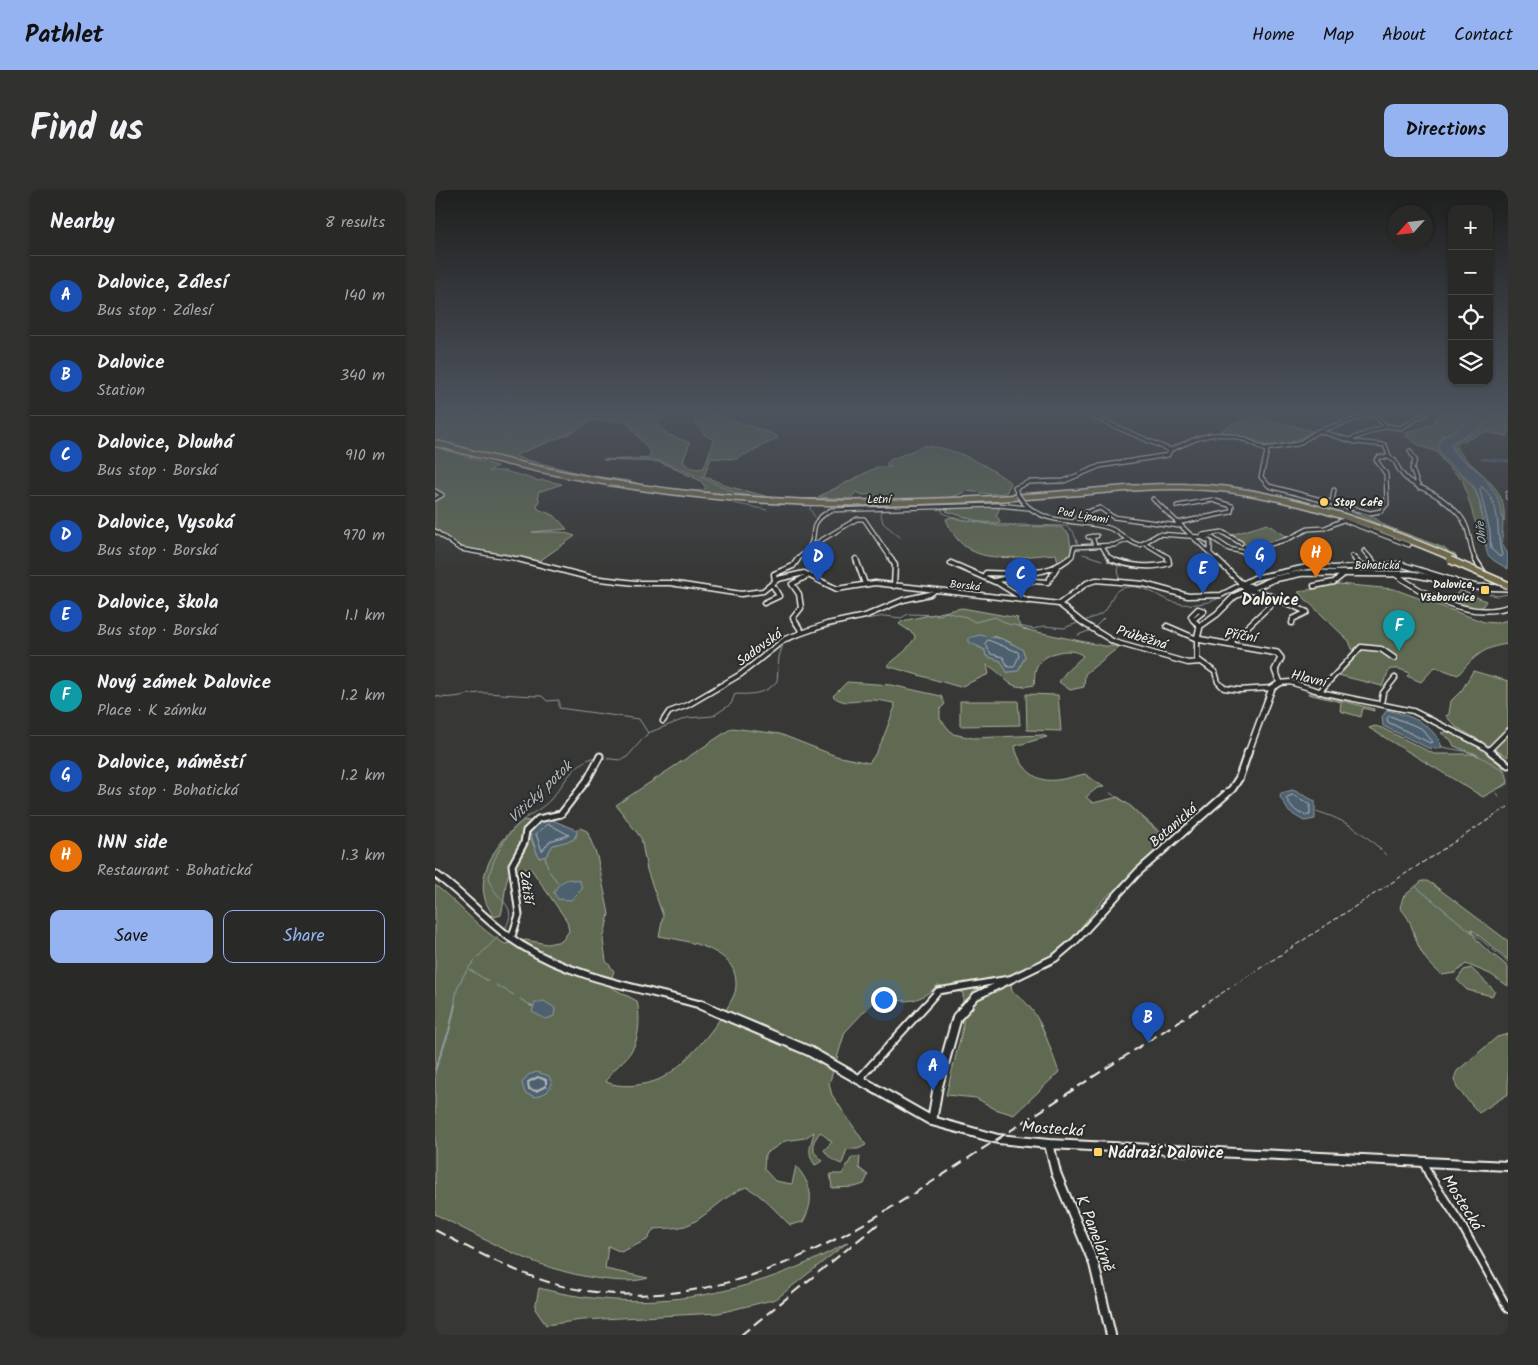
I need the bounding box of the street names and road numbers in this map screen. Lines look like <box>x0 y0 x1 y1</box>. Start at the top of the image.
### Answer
street label: Letní <box>867 491 893 509</box>
street label: Pod Lipami <box>1056 503 1110 529</box>
street label: Bohatická <box>1354 557 1401 575</box>
street label: Borská <box>949 575 983 597</box>
street label: Průběžná <box>1113 620 1171 657</box>
street label: Sadovská <box>732 623 788 672</box>
street label: Příční <box>1223 623 1261 650</box>
street label: Hlavní <box>1289 664 1332 695</box>
street label: Botanická <box>1145 798 1204 853</box>
street label: Zátiší <box>513 869 540 908</box>
street label: Mostecká <box>1021 1115 1086 1144</box>
street label: Mostecká <box>1435 1170 1490 1237</box>
street label: K Panelárně <box>1069 1192 1121 1276</box>

